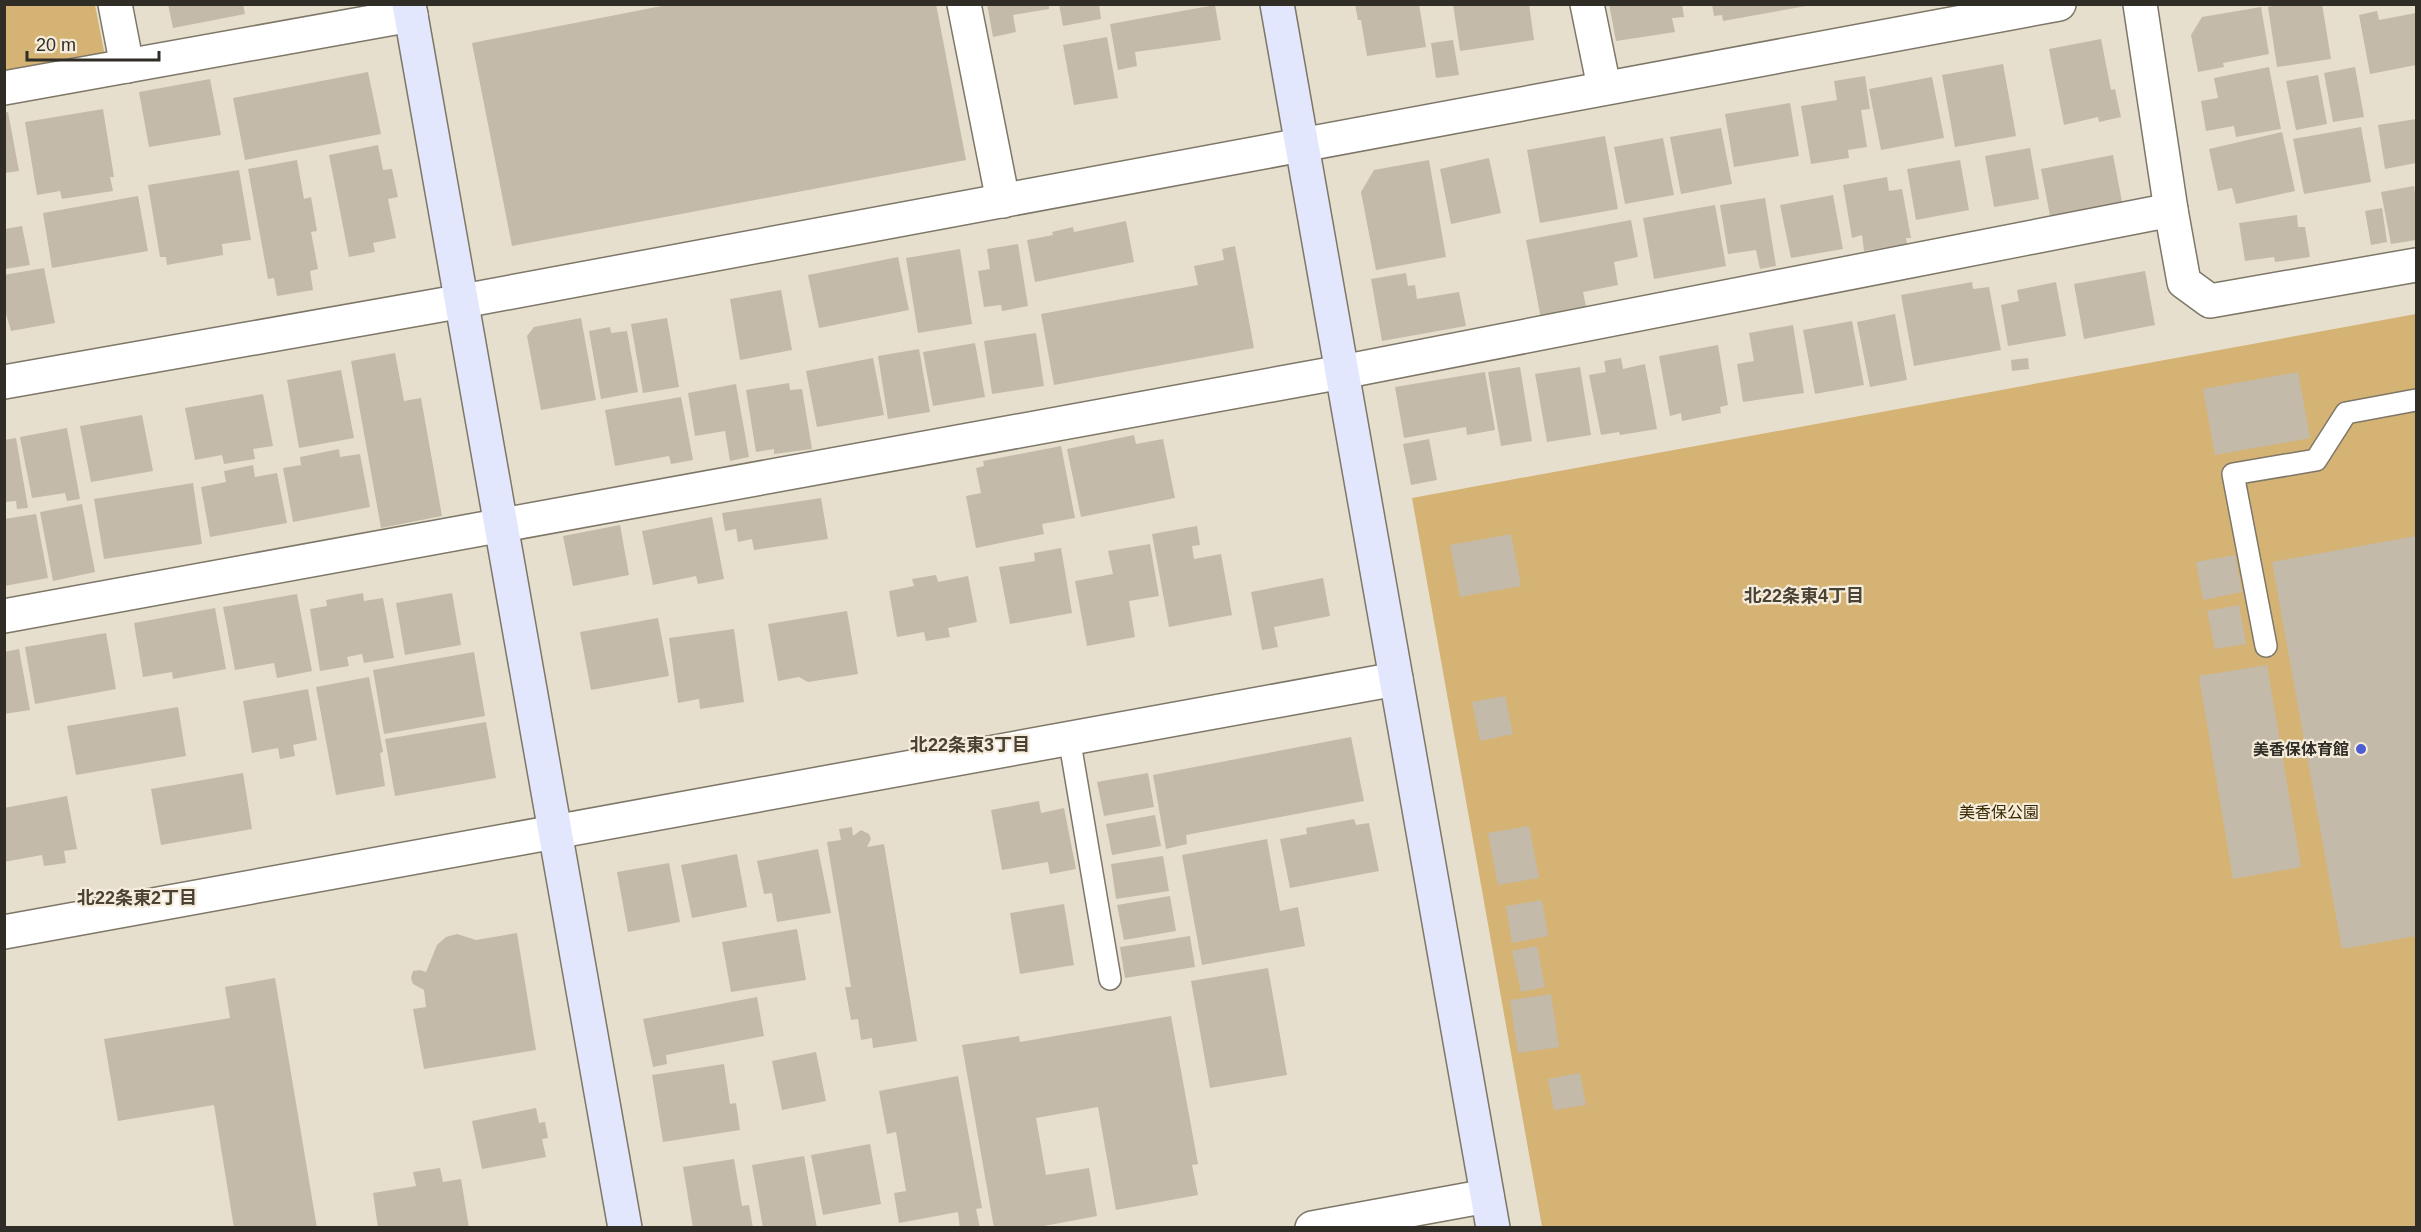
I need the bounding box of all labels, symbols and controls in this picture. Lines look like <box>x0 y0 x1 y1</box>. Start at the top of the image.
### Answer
scale bar <box>27 24 159 62</box>
text: 20 m <box>36 35 76 55</box>
district label: 北22条東4丁目 <box>1744 586 1864 606</box>
district label: 北22条東3丁目 <box>910 735 1030 755</box>
place label: 美香保体育館 <box>2253 741 2349 758</box>
marker: 美香保体育館 <box>2354 742 2368 756</box>
park label: 美香保公園 <box>1959 804 2039 821</box>
district label: 北22条東2丁目 <box>77 888 197 908</box>

